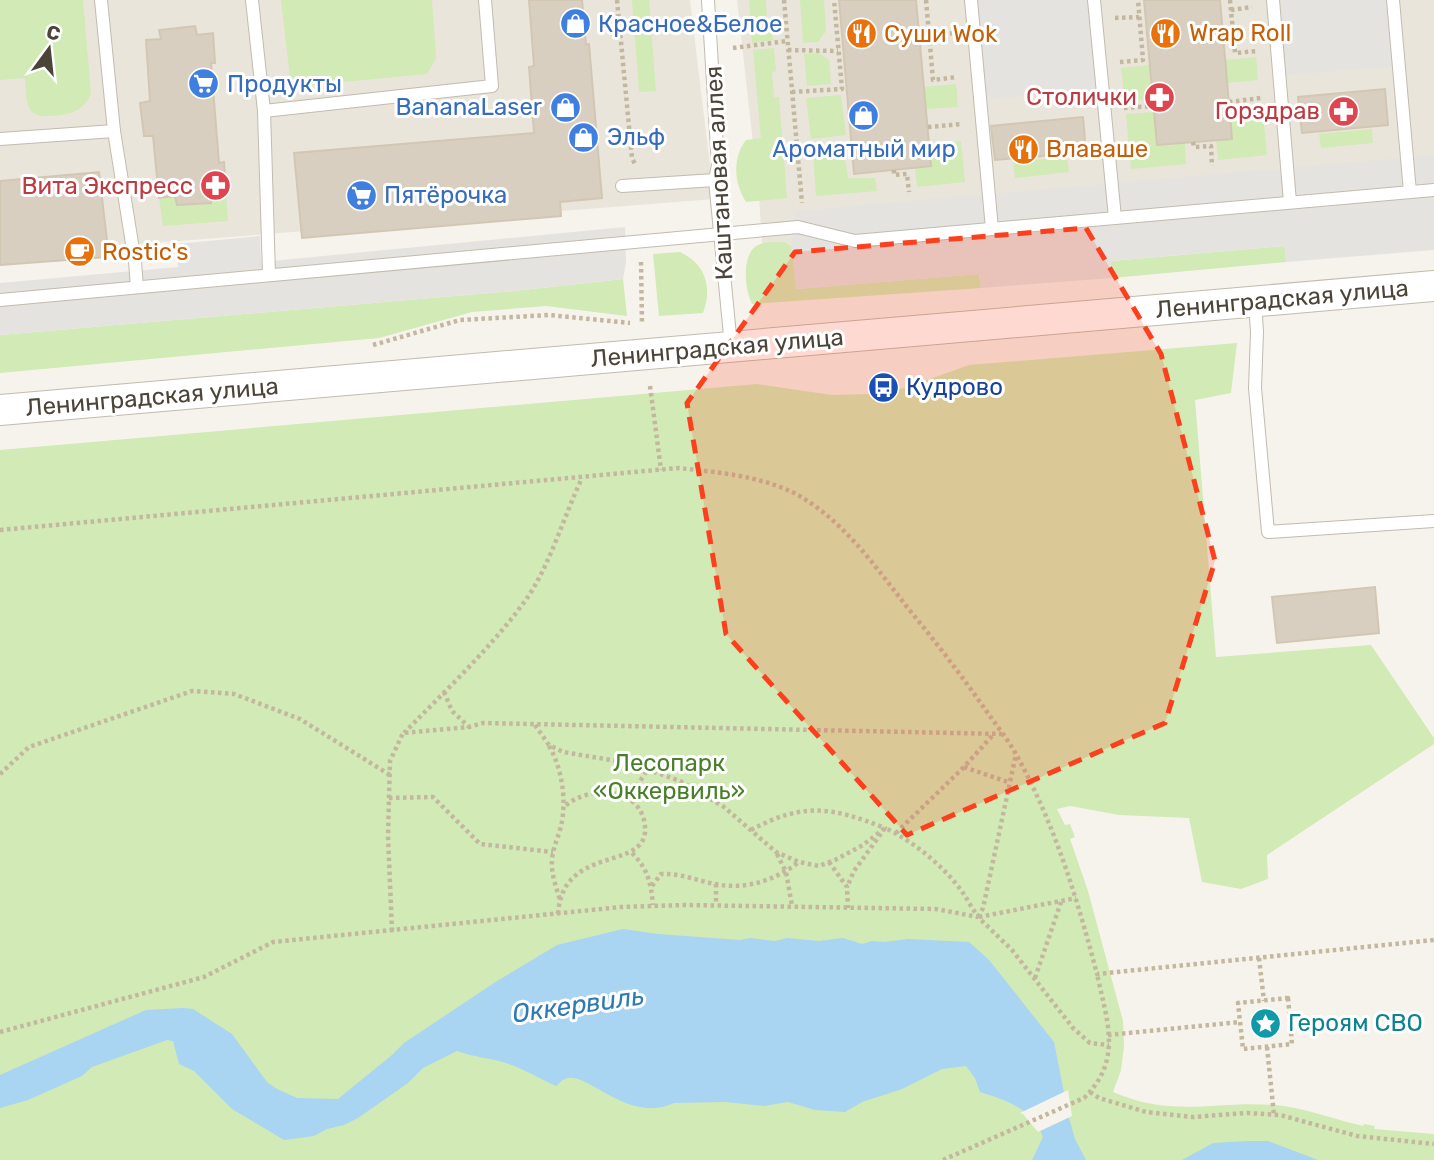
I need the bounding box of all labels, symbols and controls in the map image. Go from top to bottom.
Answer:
shop icon: Красное&Белое [558,7,592,41]
place label: Красное&Белое [598,10,782,38]
north arrow [14,14,84,84]
restaurant icon: Wrap Roll [1149,16,1183,50]
restaurant icon: Суши Wok [844,17,878,51]
place label: Wrap Roll [1189,19,1291,47]
text: С [44,20,63,46]
place label: Суши Wok [884,20,998,48]
street label: Каштановая аллея [699,65,739,281]
supermarket icon: Продукты [187,67,221,101]
place label: Продукты [227,70,342,98]
pharmacy icon: Столички [1143,80,1177,114]
place label: Столички [1026,83,1137,111]
shop icon: BananaLaser [548,90,582,124]
place label: BananaLaser [396,93,542,121]
pharmacy icon: Горздрав [1326,94,1360,128]
place label: Горздрав [1215,97,1320,125]
shop icon: Ароматный мир [847,98,881,132]
shop icon: Эльф [567,120,601,154]
place label: Эльф [607,123,665,151]
restaurant icon: Влаваше [1006,132,1040,166]
place label: Ароматный мир [772,135,956,163]
place label: Влаваше [1046,135,1148,163]
pharmacy icon: Вита Экспресс [199,169,233,203]
place label: Вита Экспресс [22,172,193,200]
supermarket icon: Пятёрочка [344,178,378,212]
place label: Пятёрочка [384,181,507,209]
cafe icon: Rostic's [62,235,96,269]
place label: Rostic's [102,238,188,266]
street label: Ленинградская улица [1154,274,1410,324]
street label: Ленинградская улица [589,323,845,373]
bus stop icon: Кудрово [866,370,900,404]
street label: Ленинградская улица [24,372,280,422]
place label: Кудрово [906,373,1003,401]
park label: Лесопарк «Оккервиль» [593,749,745,805]
water label: Оккервиль [510,980,646,1030]
place icon: Героям СВО [1248,1006,1282,1040]
place label: Героям СВО [1288,1009,1423,1037]

